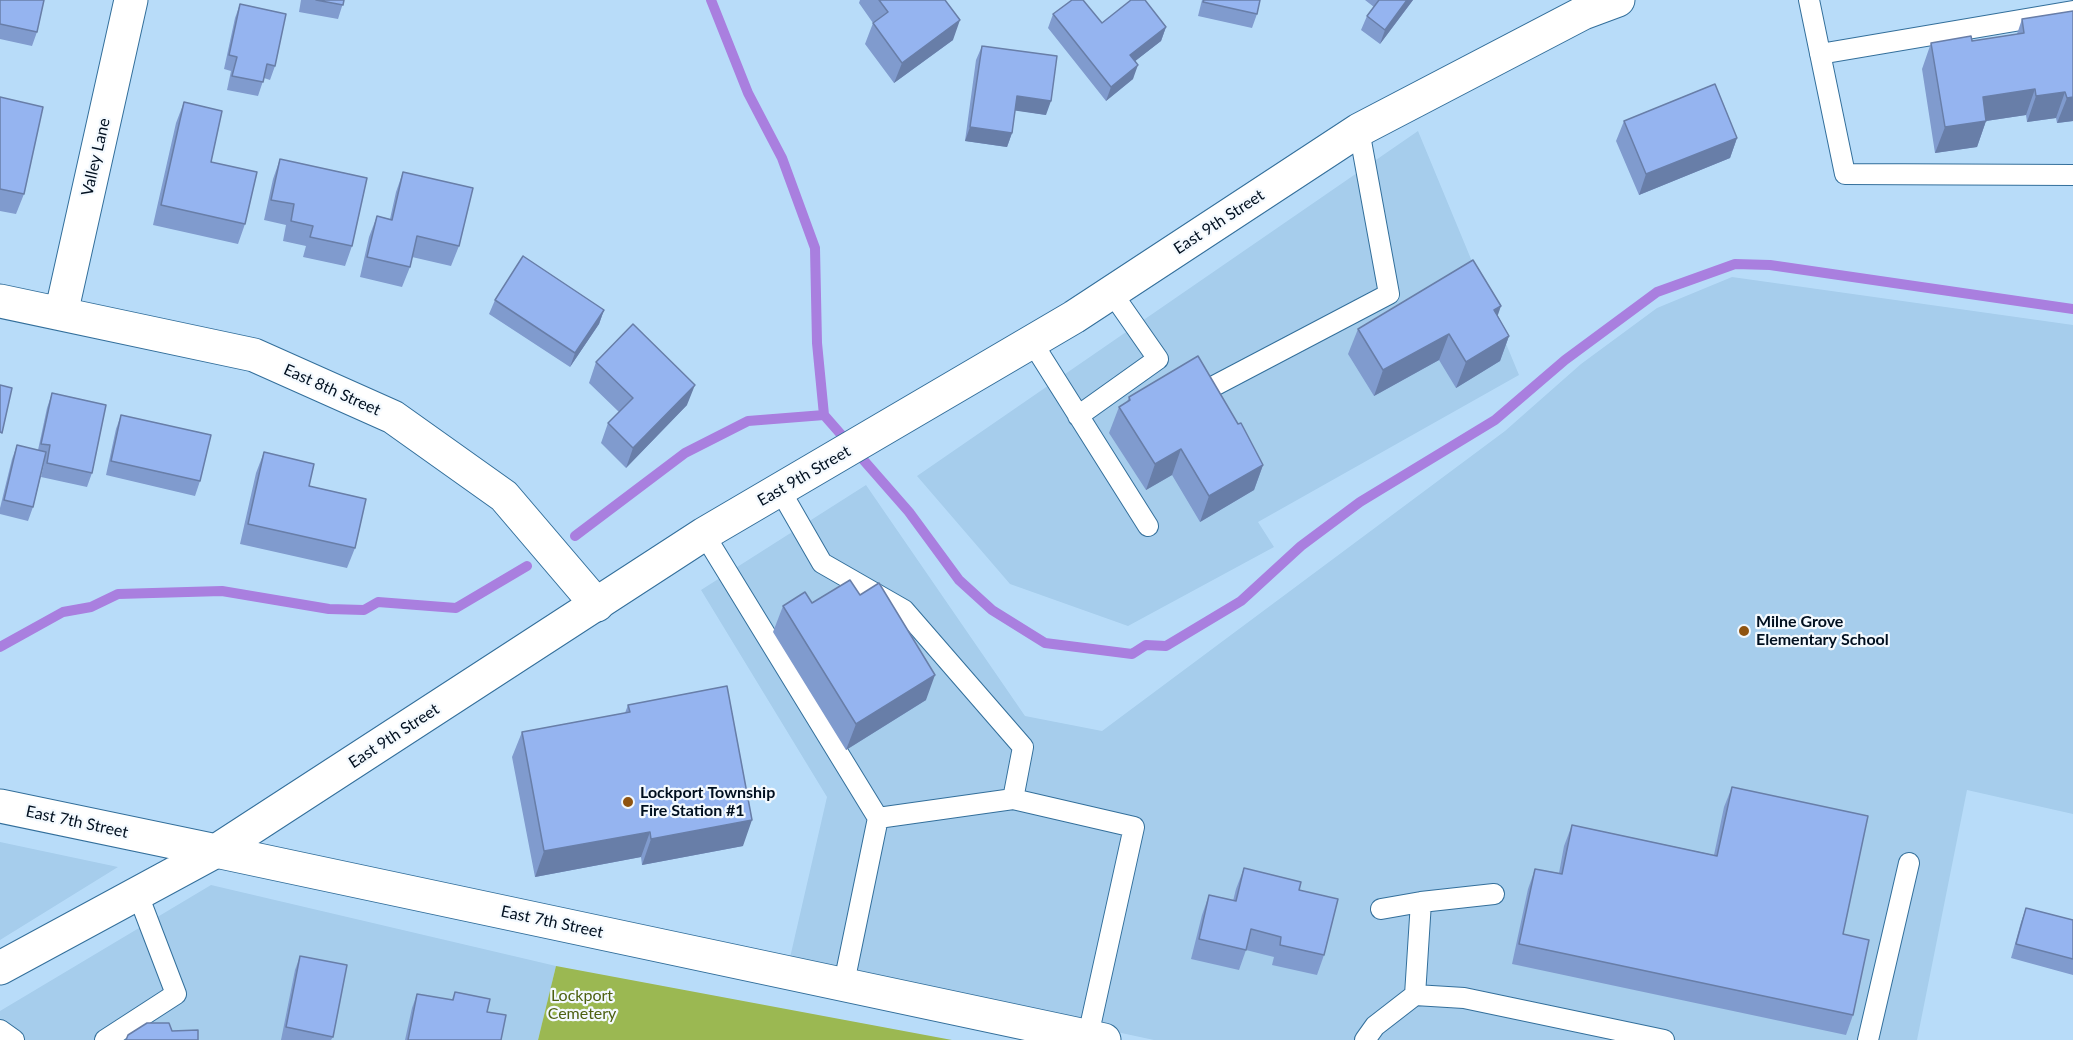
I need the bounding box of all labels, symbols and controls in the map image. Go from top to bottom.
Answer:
street label: Valley Lane [78,116,114,198]
street label: East 9th Street [1170,186,1268,258]
street label: East 8th Street [281,360,383,420]
street label: East 9th Street [754,442,854,510]
place label: Milne Grove Elementary School [1756,612,1889,650]
marker: Milne Grove Elementary School [1737,624,1751,638]
street label: East 9th Street [345,700,443,772]
place label: Lockport Township Fire Station #1 [640,783,775,821]
marker: Lockport Township Fire Station #1 [621,795,635,809]
street label: East 7th Street [24,802,130,842]
street label: East 7th Street [499,902,605,942]
park label: Lockport Cemetery [548,986,616,1024]

